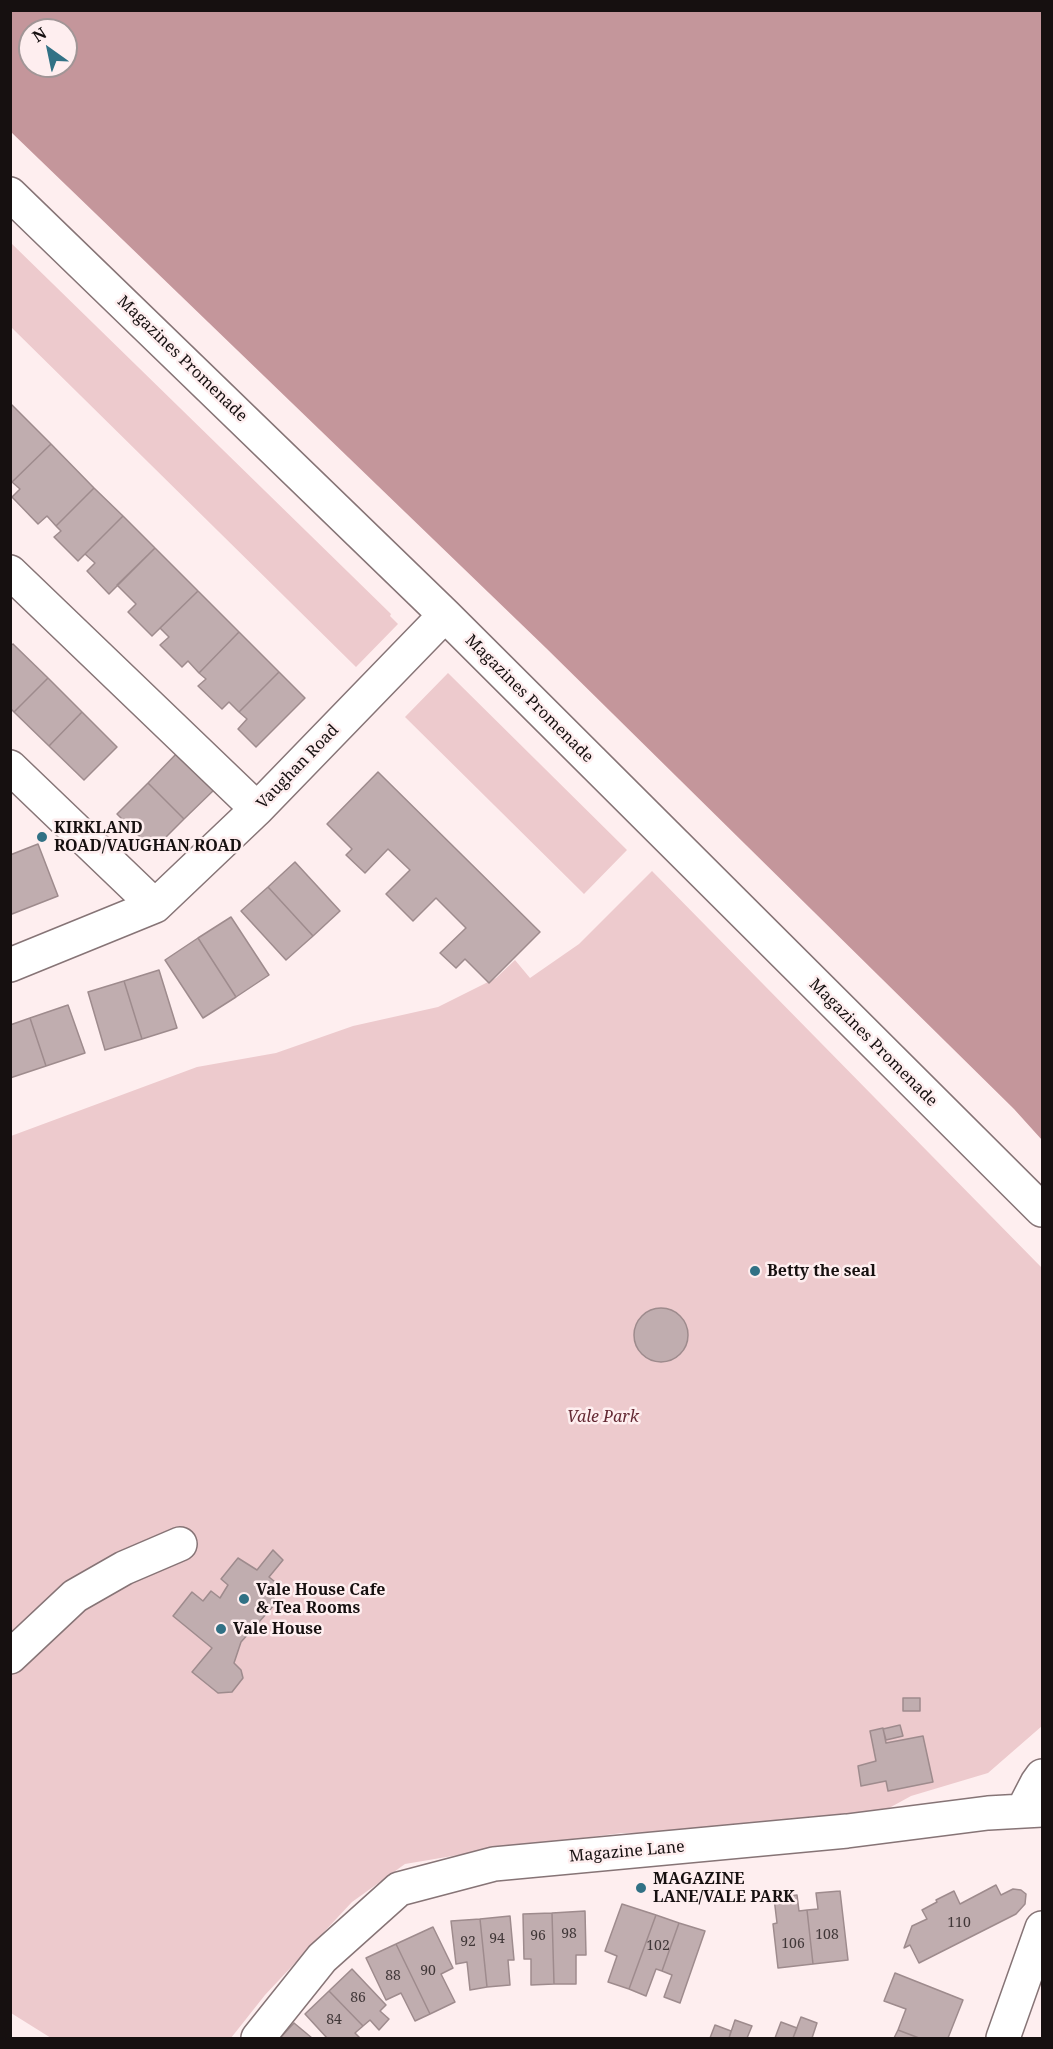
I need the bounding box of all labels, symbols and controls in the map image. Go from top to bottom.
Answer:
north arrow [18,18,78,78]
text: N [28,22,51,47]
street label: Magazines Promenade [113,292,251,426]
street label: Magazines Promenade [461,631,597,767]
street label: Vaughan Road [253,721,343,813]
place label: KIRKLAND ROAD/VAUGHAN ROAD [54,818,242,856]
marker: KIRKLAND ROAD/VAUGHAN ROAD [35,830,49,844]
street label: Magazines Promenade [805,975,941,1111]
place label: Betty the seal [767,1261,876,1281]
marker: Betty the seal [748,1264,762,1278]
park label: Vale Park [567,1407,639,1427]
place label: Vale House Cafe & Tea Rooms [256,1580,385,1618]
marker: Vale House Cafe & Tea Rooms [237,1592,251,1606]
place label: Vale House [233,1619,322,1639]
marker: Vale House [214,1622,228,1636]
street label: Magazine Lane [568,1837,686,1867]
place label: MAGAZINE LANE/VALE PARK [653,1869,795,1907]
marker: MAGAZINE LANE/VALE PARK [634,1881,648,1895]
house number: 110 [947,1915,971,1931]
house number: 98 [561,1926,577,1942]
house number: 108 [815,1927,839,1943]
house number: 96 [530,1928,546,1944]
house number: 94 [489,1931,505,1947]
house number: 92 [460,1934,476,1950]
house number: 106 [781,1936,805,1952]
house number: 102 [646,1938,670,1954]
house number: 90 [420,1963,436,1979]
house number: 88 [385,1968,401,1984]
house number: 86 [350,1990,366,2006]
house number: 84 [326,2012,342,2028]

